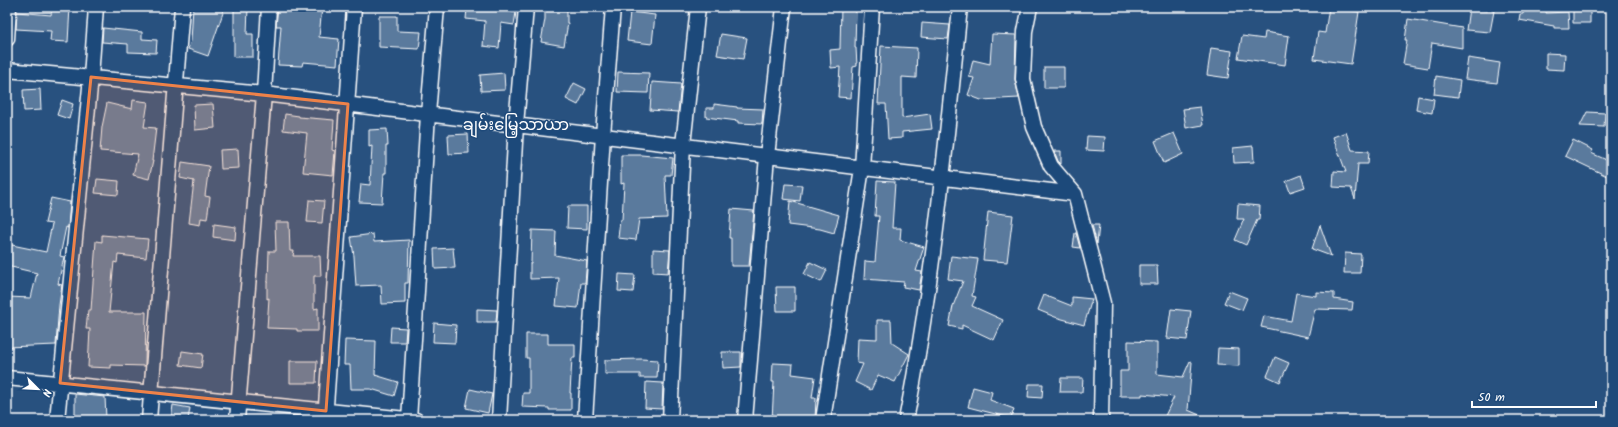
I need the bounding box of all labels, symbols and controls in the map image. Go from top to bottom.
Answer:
district label: ချမ်းမြေ့သာယာ [463,113,569,138]
north arrow [18,369,58,409]
scale bar [1472,383,1596,409]
text: N [37,386,56,400]
text: 50 m [1478,388,1505,407]

